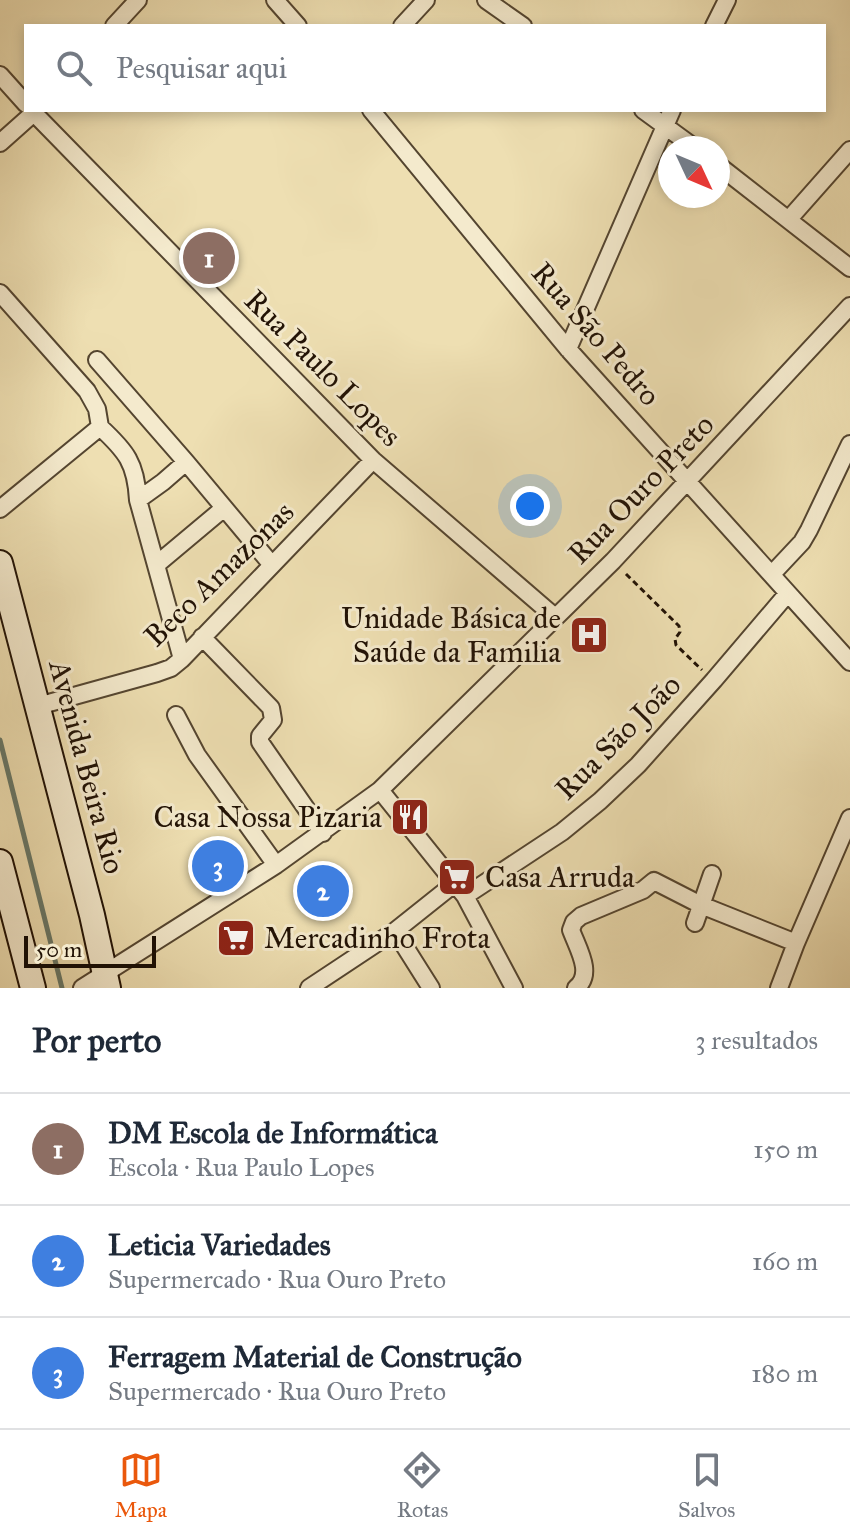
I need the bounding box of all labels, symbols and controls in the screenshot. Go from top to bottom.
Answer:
search box [24,24,826,112]
icon: search [52,46,96,90]
text: Pesquisar aqui [116,50,287,86]
north arrow [658,136,730,208]
pin: 1 [183,228,235,288]
street label: Rua São Pedro [524,255,668,413]
street label: Rua Paulo Lopes [237,282,409,454]
street label: Rua Ouro Preto [561,407,721,571]
your location [510,486,550,526]
street label: Beco Amazonas [137,494,301,654]
place label: Unidade Básica de Saúde da Familia [341,600,561,670]
hospital icon: Unidade Básica de Saúde da Familia [568,614,610,656]
street label: Avenida Beira Rio [41,654,133,878]
street label: Rua São João [548,667,688,807]
restaurant icon: Casa Nossa Pizaria [389,796,431,838]
place label: Casa Nossa Pizaria [153,799,382,835]
pin: 3 [192,836,244,896]
supermarket icon: Casa Arruda [436,856,478,898]
place label: Casa Arruda [485,859,635,895]
pin: 2 [297,861,349,921]
supermarket icon: Mercadinho Frota [215,917,257,959]
place label: Mercadinho Frota [264,920,490,956]
scale bar [24,932,156,968]
text: 50 m [36,936,82,963]
text: Por perto [32,1020,161,1061]
text: 3 resultados [695,1024,818,1056]
text: DM Escola de Informática [108,1115,438,1151]
text: 1 [53,1133,63,1165]
text: 150 m [753,1133,818,1165]
text: Escola · Rua Paulo Lopes [108,1151,375,1183]
text: Leticia Variedades [108,1227,331,1263]
text: 2 [52,1245,64,1277]
text: 160 m [752,1245,818,1277]
text: Supermercado · Rua Ouro Preto [108,1263,446,1295]
text: Ferragem Material de Construção [108,1339,522,1375]
text: 3 [53,1357,63,1389]
text: 180 m [751,1357,818,1389]
text: Supermercado · Rua Ouro Preto [108,1375,446,1407]
tab: Mapa [115,1448,167,1523]
tab: Rotas [397,1448,448,1523]
tab: Salvos [678,1448,735,1523]

